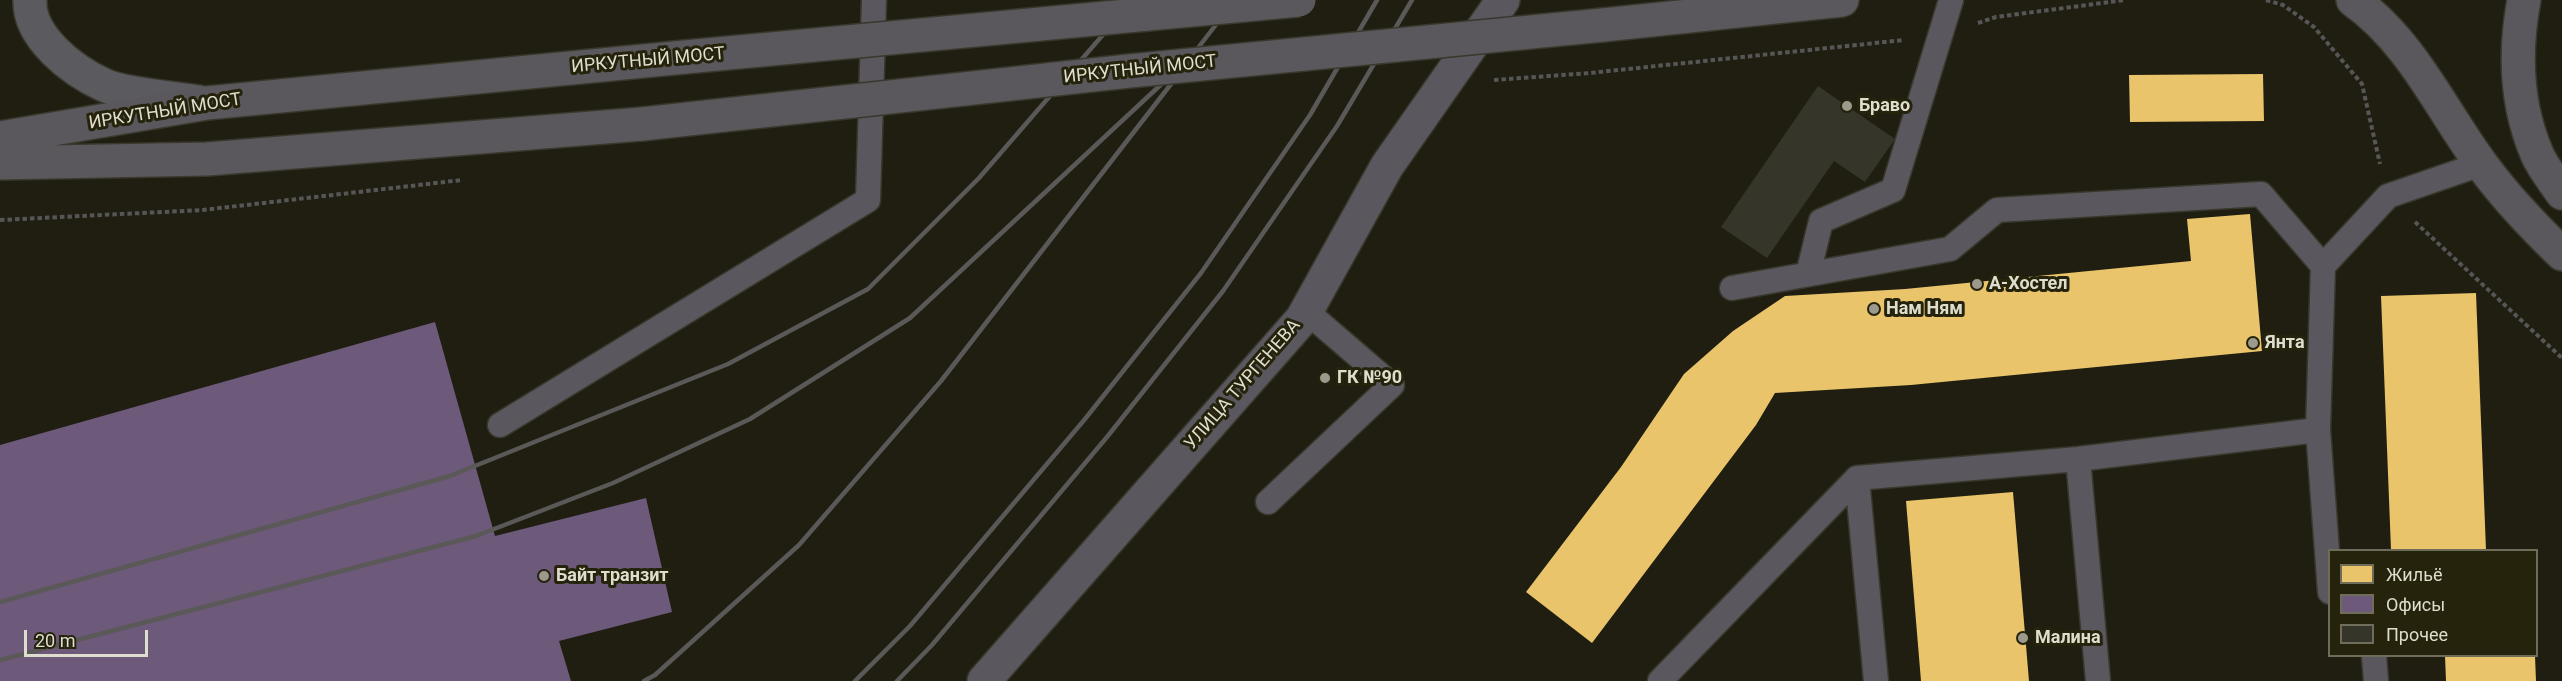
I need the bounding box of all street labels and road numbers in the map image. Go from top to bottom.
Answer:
street label: ИРКУТНЫЙ МОСТ [570,44,726,78]
street label: ИРКУТНЫЙ МОСТ [1062,51,1218,89]
street label: ИРКУТНЫЙ МОСТ [87,89,243,135]
street label: УЛИЦА ТУРГЕНЕВА [1181,315,1305,455]

